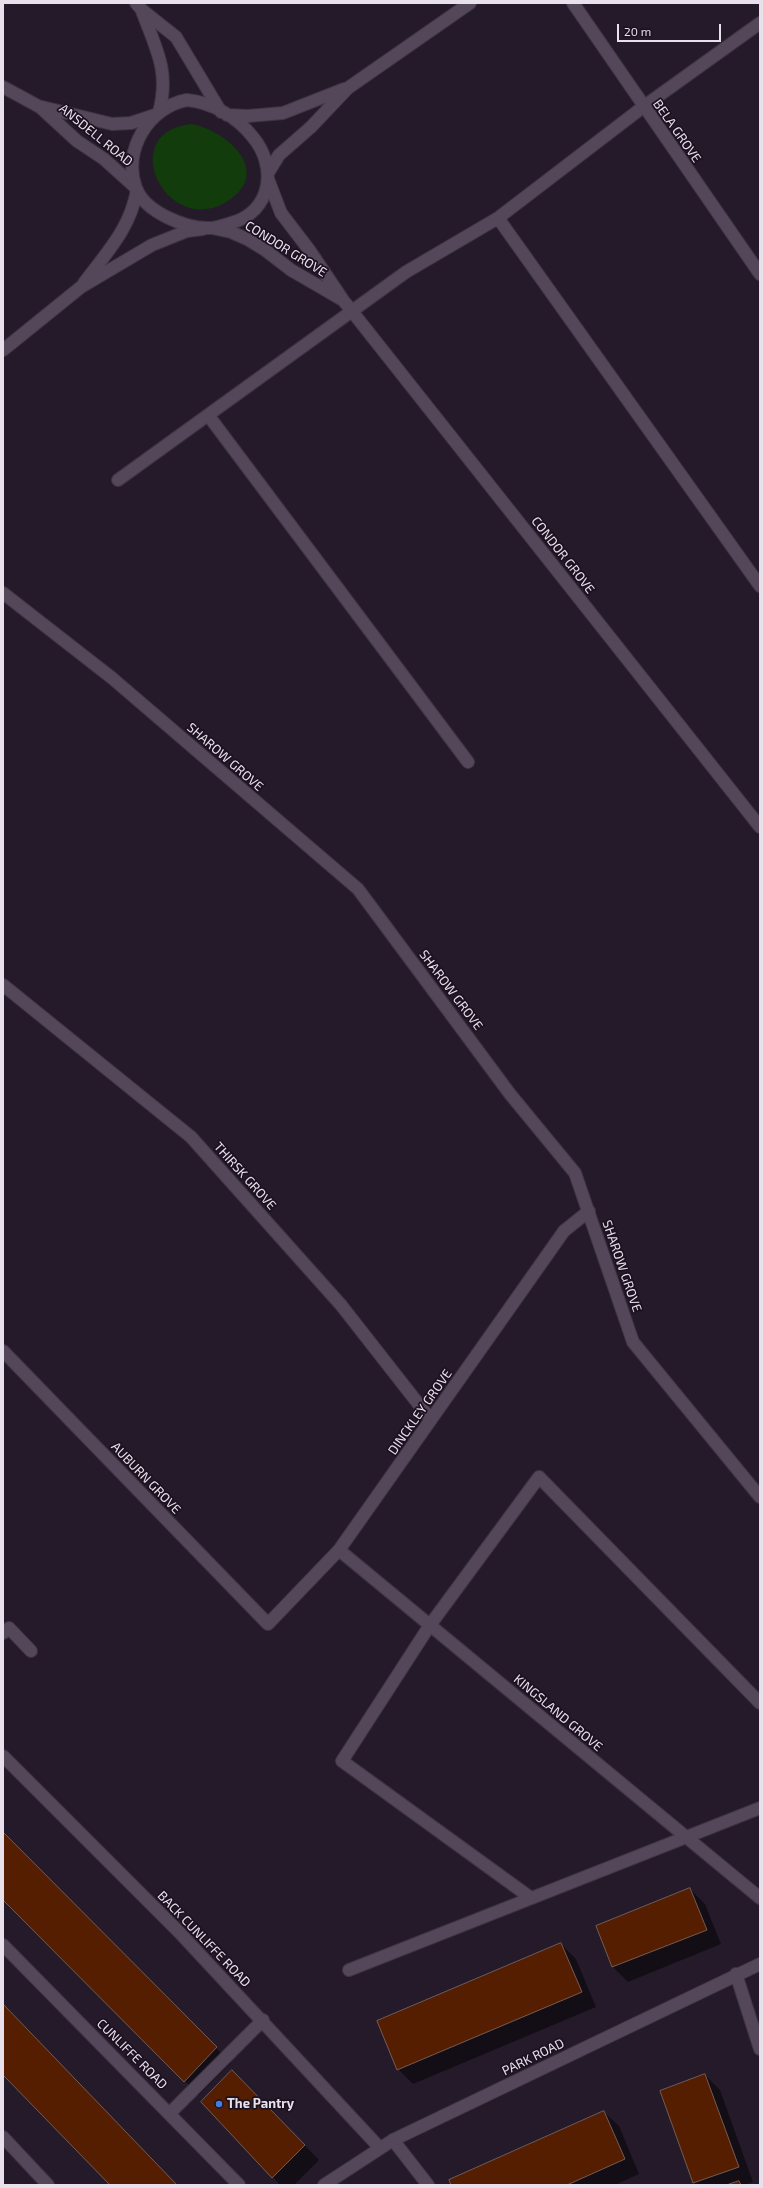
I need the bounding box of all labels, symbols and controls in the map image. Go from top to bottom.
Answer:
scale bar [619,16,723,42]
text: 20 m [624,24,651,38]
street label: BELA GROVE [650,97,704,165]
street label: ANSDELL ROAD [56,101,136,169]
street label: CONDOR GROVE [242,218,330,280]
street label: CONDOR GROVE [528,513,598,597]
street label: SHAROW GROVE [184,720,266,794]
street label: SHAROW GROVE [416,947,486,1033]
street label: THIRSK GROVE [211,1139,279,1213]
street label: SHAROW GROVE [599,1218,645,1314]
street label: DINCKLEY GROVE [385,1366,455,1458]
street label: AUBURN GROVE [108,1439,184,1517]
street label: KINGSLAND GROVE [510,1671,606,1755]
street label: BACK CUNLIFFE ROAD [154,1888,254,1990]
street label: CUNLIFFE ROAD [94,2016,170,2092]
street label: PARK ROAD [499,2035,567,2079]
place label: The Pantry [227,2096,294,2112]
marker: The Pantry [214,2099,224,2109]

